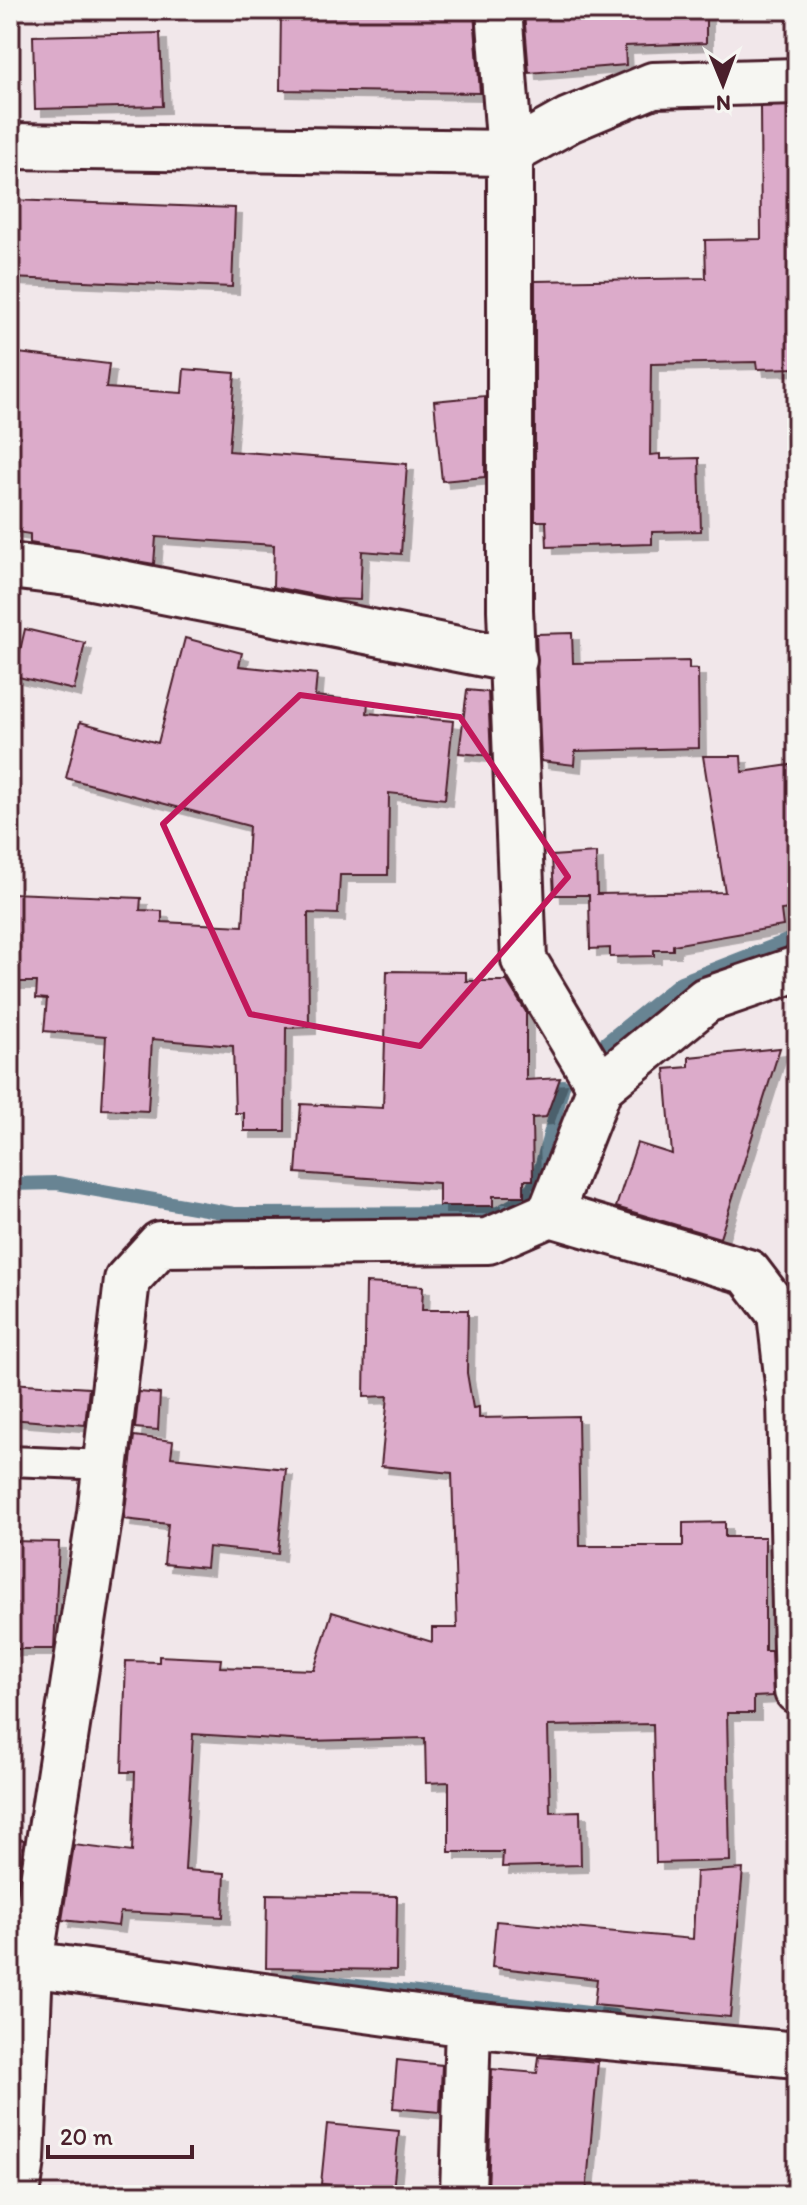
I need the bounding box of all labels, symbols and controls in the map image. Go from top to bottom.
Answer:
north arrow [683,44,763,124]
text: N [716,90,731,117]
scale bar [48,2109,192,2159]
text: 20 m [60,2122,113,2151]

